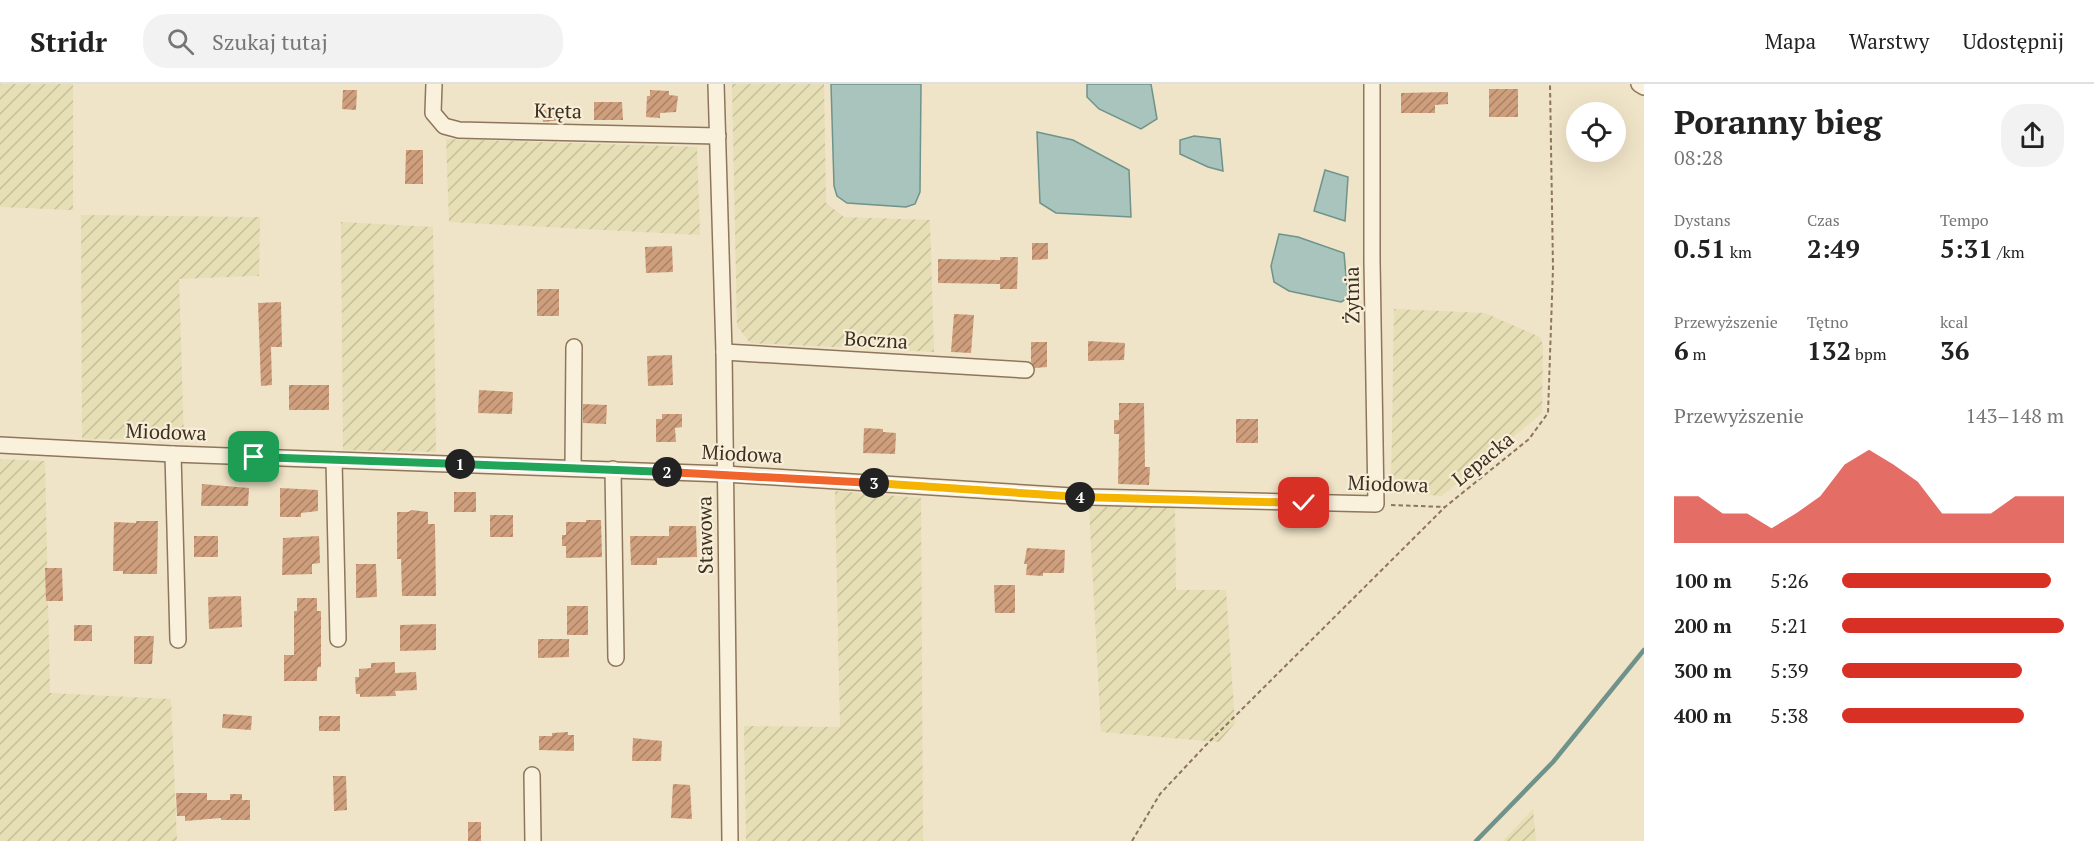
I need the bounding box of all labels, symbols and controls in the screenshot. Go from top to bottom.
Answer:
search box [143,14,563,68]
text: Stridr [30,23,107,60]
icon: search [164,25,197,58]
text: Szukaj tutaj [212,27,328,56]
text: Mapa [1765,27,1816,55]
text: Warstwy [1849,27,1929,55]
text: Udostępnij [1962,27,2064,55]
street label: Kręta [534,97,582,124]
text: Poranny bieg [1674,100,1882,143]
map controls [1566,102,1626,162]
button: locate [1566,102,1626,162]
button: share [2001,104,2064,167]
text: 08:28 [1674,144,1723,171]
text: Dystans [1674,209,1731,231]
text: Czas [1807,209,1840,231]
text: Tempo [1940,209,1989,231]
text: 0.51 [1674,231,1726,265]
text: 2:49 [1807,231,1860,265]
text: 5:31 [1940,231,1993,265]
text: km [1726,241,1752,263]
text: /km [1993,241,2024,263]
street label: Żytnia [1338,266,1365,324]
text: Przewyższenie [1674,311,1778,333]
text: Tętno [1807,311,1848,333]
text: kcal [1940,311,1968,333]
street label: Boczna [843,324,909,355]
text: 6 [1674,333,1689,367]
text: 132 [1807,333,1851,367]
text: 36 [1940,333,1969,367]
text: m [1689,343,1706,365]
text: bpm [1851,343,1887,365]
text: Przewyższenie [1674,402,1804,429]
text: 143–148 m [1965,402,2064,429]
street label: Miodowa [125,417,207,446]
street label: Lepacka [1446,425,1519,492]
pin [228,431,279,482]
street label: Miodowa [701,438,783,469]
icon: arrive [237,440,270,473]
pin: 1 [445,449,475,479]
text: 1 [455,453,465,475]
pin: 2 [652,457,682,487]
text: 2 [662,461,672,483]
pin: 3 [859,468,889,498]
street label: Miodowa [1347,469,1429,498]
text: 3 [869,472,879,494]
pin [1278,477,1329,528]
pin: 4 [1065,482,1095,512]
text: 4 [1075,486,1085,508]
icon: check [1287,486,1320,519]
street label: Stawowa [690,496,719,574]
text: 100 m [1674,567,1732,594]
text: 5:26 [1770,567,1809,594]
text: 200 m [1674,612,1732,639]
text: 5:21 [1770,612,1809,639]
text: 300 m [1674,657,1732,684]
text: 5:39 [1770,657,1809,684]
text: 400 m [1674,702,1732,729]
text: 5:38 [1770,702,1809,729]

